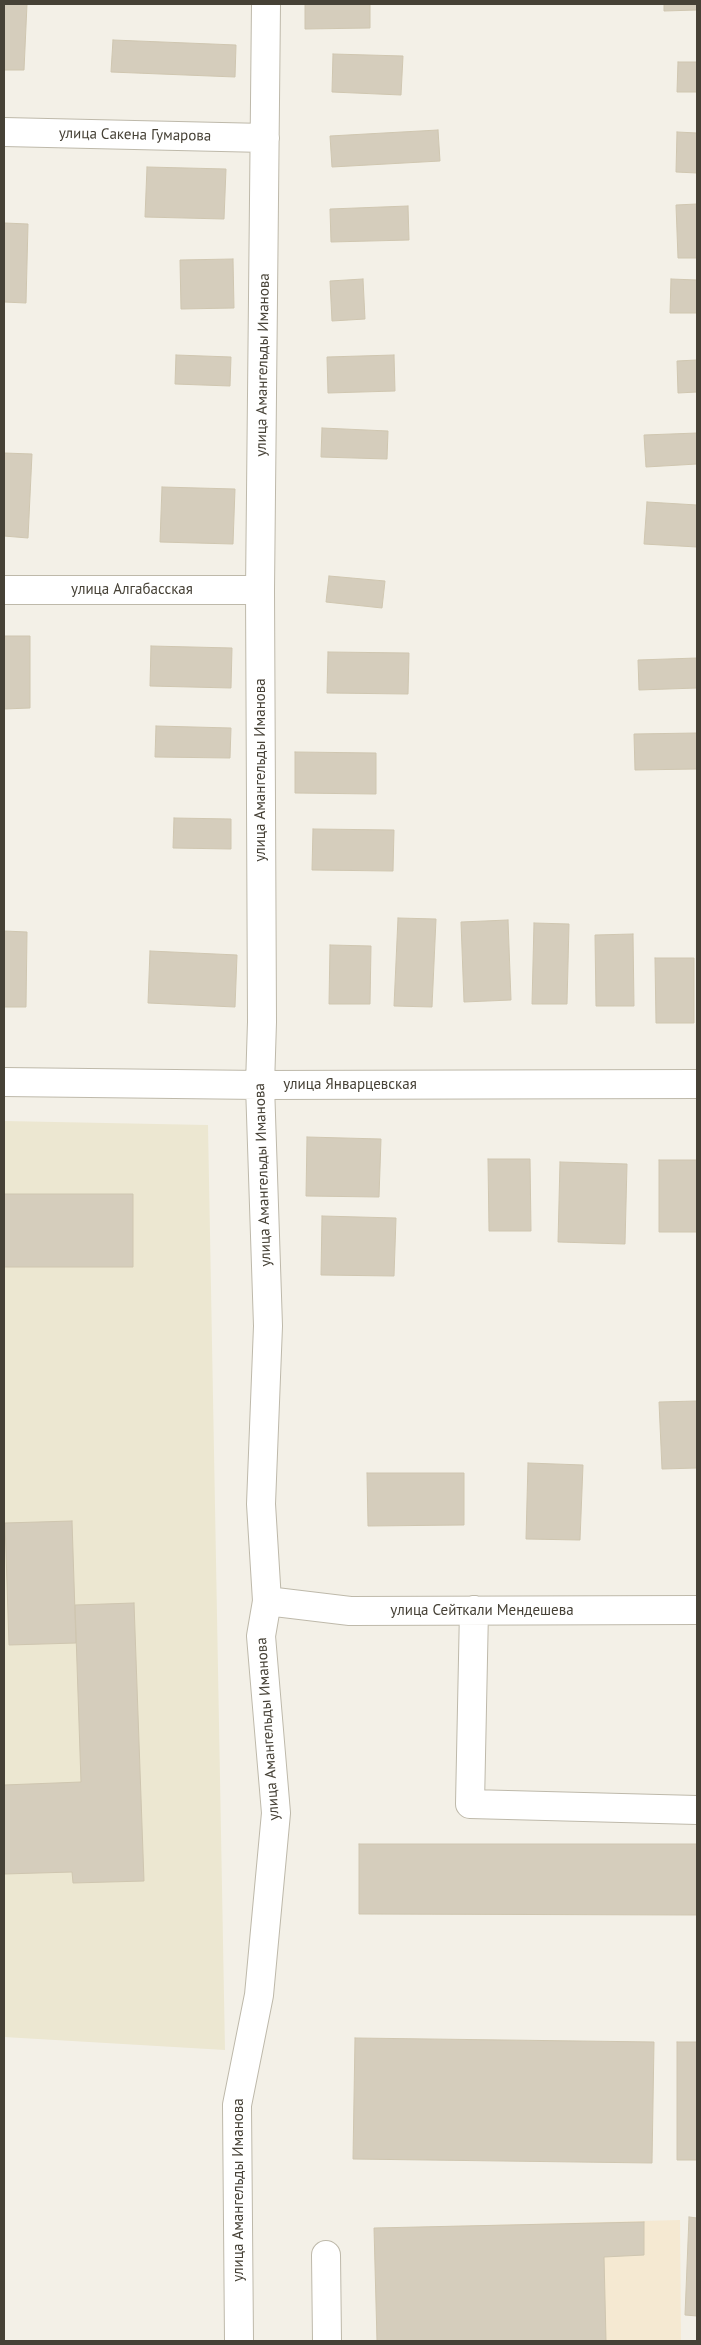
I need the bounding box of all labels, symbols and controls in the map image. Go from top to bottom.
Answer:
street label: улица Сакена Гумарова [59,125,211,145]
street label: улица Амангельды Иманова [252,273,274,457]
street label: улица Алгабасская [71,581,193,599]
street label: улица Амангельды Иманова [252,678,270,862]
street label: улица Январцевская [283,1076,417,1094]
street label: улица Амангельды Иманова [251,1083,275,1267]
street label: улица Сейткали Мендешева [390,1602,574,1620]
street label: улица Амангельды Иманова [253,1637,283,1821]
street label: улица Амангельды Иманова [230,2098,248,2282]

